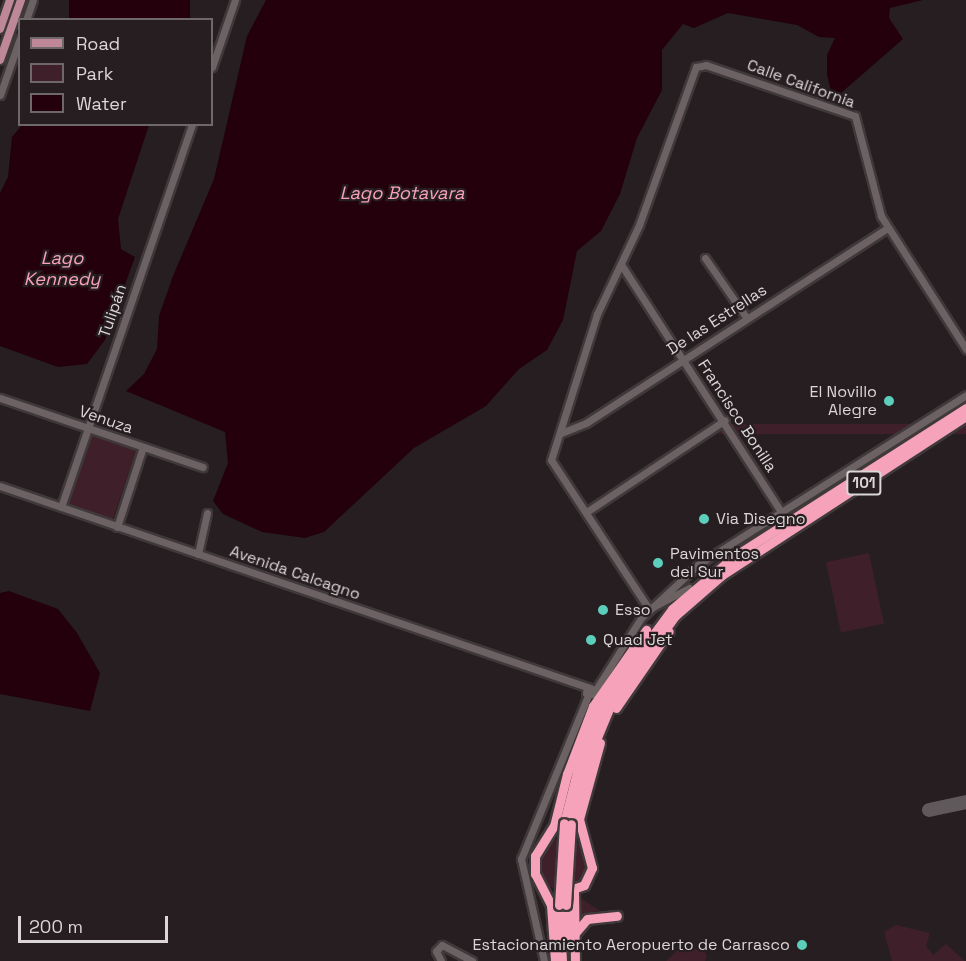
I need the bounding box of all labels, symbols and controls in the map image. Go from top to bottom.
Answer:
legend [18,18,213,126]
text: Road [76,32,120,55]
street label: Calle California [744,56,858,112]
text: Park [76,62,113,85]
text: Water [76,92,127,115]
water label: Lago Botavara [340,182,464,204]
water label: Lago Kennedy [24,248,100,290]
street label: De las Estrellas [664,281,770,359]
street label: Tulipán [95,282,131,340]
street label: Francisco Bonilla [694,356,780,476]
place label: El Novillo Alegre [810,382,877,420]
marker: El Novillo Alegre [882,394,896,408]
street label: Venuza [77,402,135,438]
road number: 101 [846,471,882,495]
place label: Via Disegno [716,509,806,529]
marker: Via Disegno [697,512,711,526]
street label: Avenida Calcagno [227,542,363,604]
place label: Pavimentos del Sur [670,544,759,582]
marker: Pavimentos del Sur [651,556,665,570]
place label: Esso [615,600,651,620]
marker: Esso [596,603,610,617]
place label: Quad Jet [603,630,672,650]
marker: Quad Jet [584,633,598,647]
scale bar [21,904,171,942]
text: 200 m [29,915,83,938]
place label: Estacionamiento Aeropuerto de Carrasco [472,935,790,955]
marker: Estacionamiento Aeropuerto de Carrasco [795,938,809,952]

